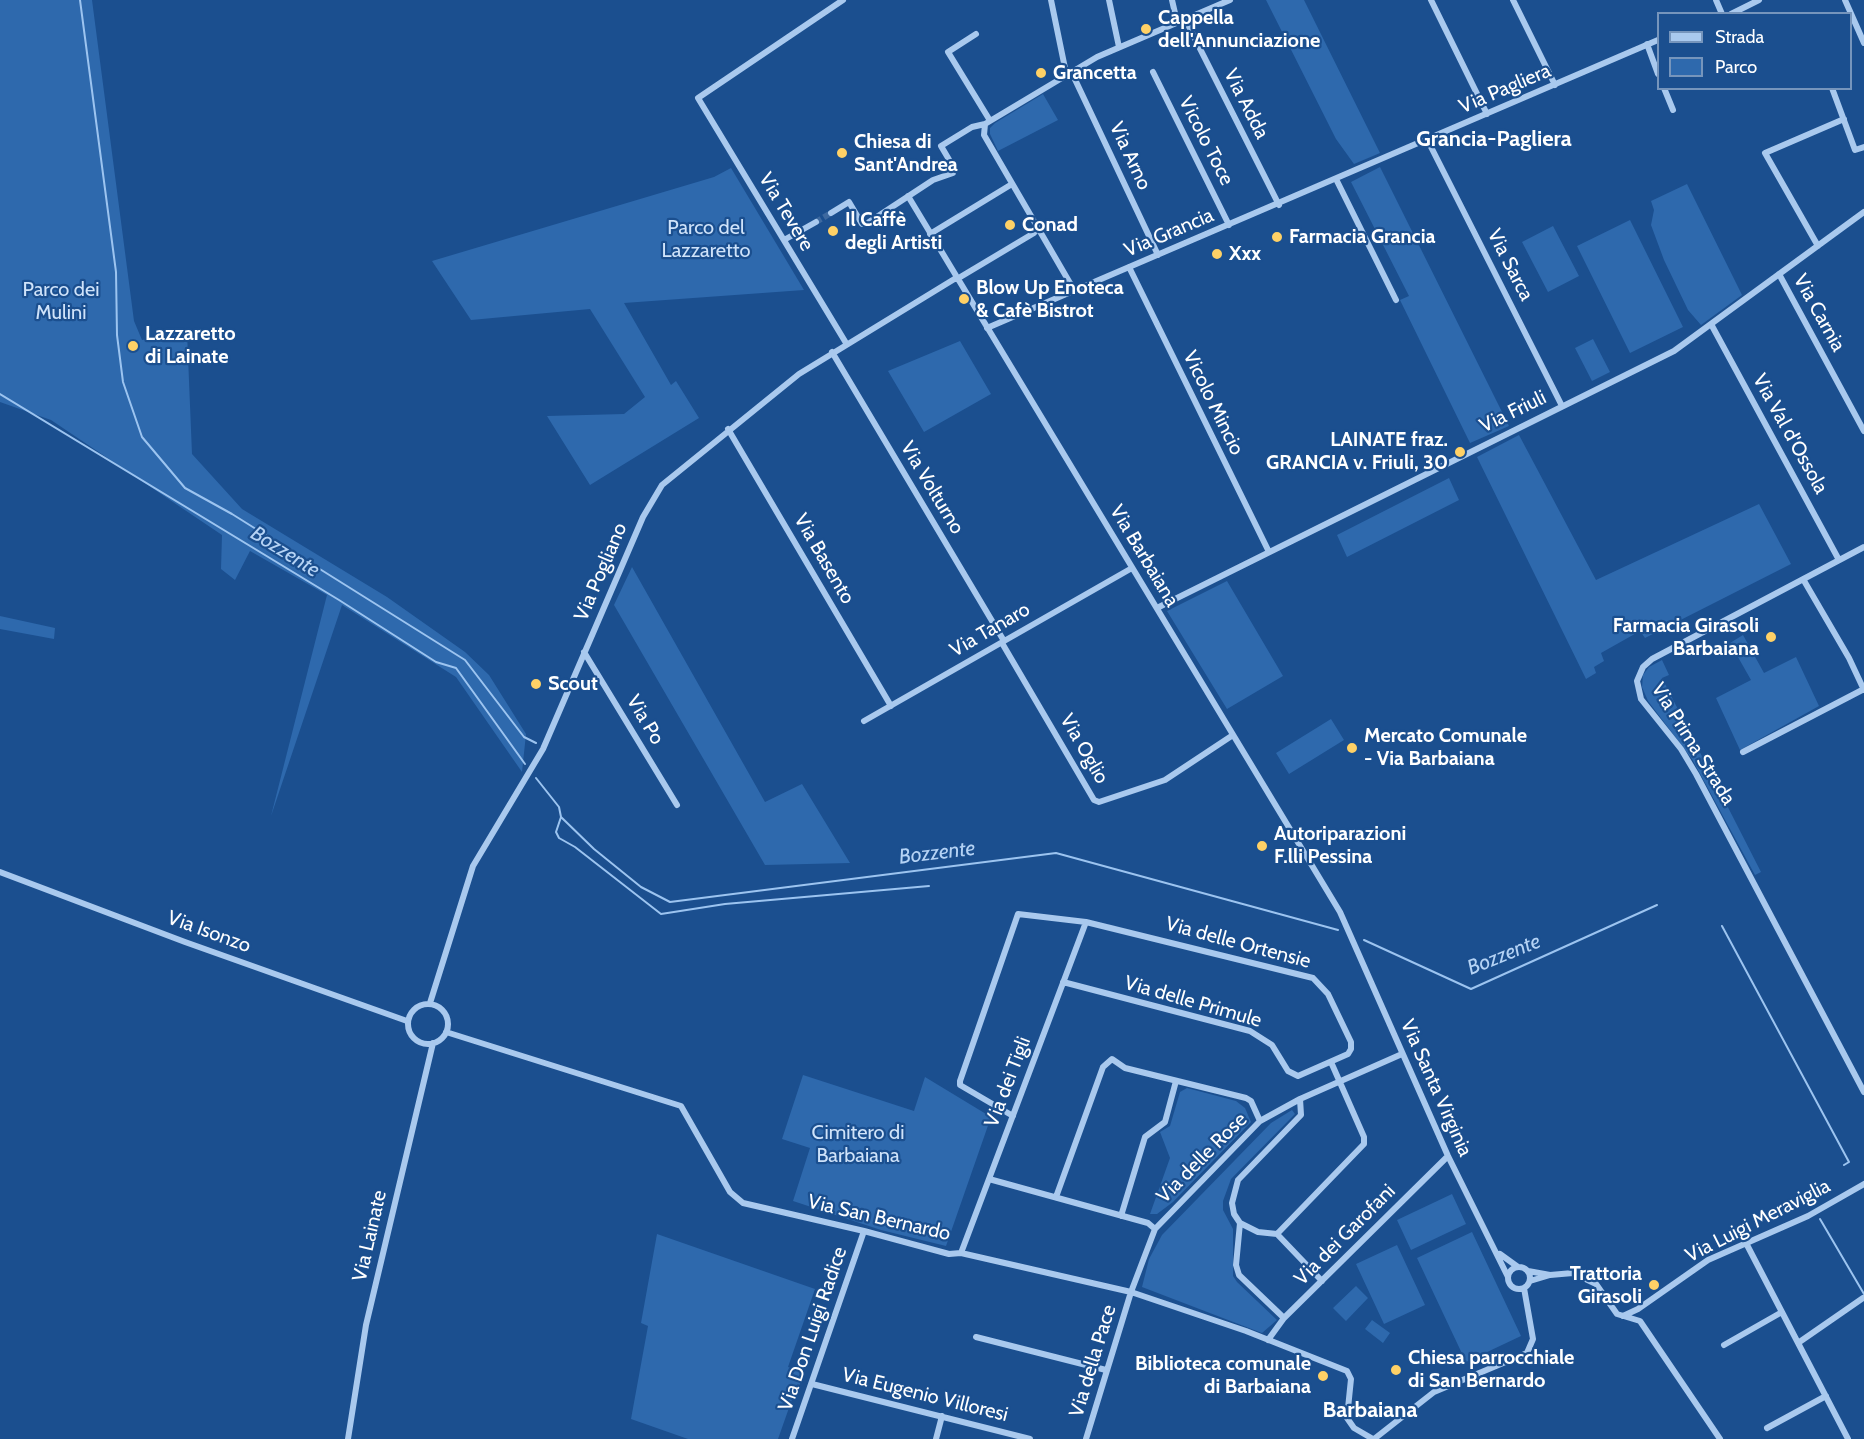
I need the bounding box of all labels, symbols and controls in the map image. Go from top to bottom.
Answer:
place label: Cappella dell'Annunciazione [1158,6,1320,53]
legend [1657,12,1852,90]
marker: Cappella dell'Annunciazione [1139,22,1153,36]
text: Strada [1715,26,1764,48]
text: Parco [1715,56,1757,78]
street label: Via Pagliera [1456,59,1554,119]
place label: Grancetta [1053,61,1137,85]
street label: Via Adda [1218,65,1274,143]
marker: Grancetta [1034,66,1048,80]
street label: Vicolo Toce [1173,92,1239,190]
street label: Via Arno [1104,118,1156,194]
district label: Grancia-Pagliera [1416,127,1572,153]
place label: Chiesa di Sant'Andrea [854,130,958,177]
marker: Chiesa di Sant'Andrea [835,146,849,160]
street label: Via Tevere [753,169,819,255]
street label: Via Grancia [1121,203,1217,263]
place label: Il Caffè degli Artisti [845,208,942,255]
place label: Conad [1022,213,1078,237]
park label: Parco del Lazzaretto [662,216,750,263]
marker: Conad [1003,218,1017,232]
marker: Il Caffè degli Artisti [826,224,840,238]
place label: Farmacia Grancia [1289,225,1435,249]
street label: Via Sarca [1482,225,1538,305]
marker: Farmacia Grancia [1270,230,1284,244]
place label: Xxx [1229,242,1261,266]
marker: Xxx [1210,247,1224,261]
street label: Via Carnia [1788,270,1850,356]
place label: Blow Up Enoteca & Cafè Bistrot [976,276,1124,323]
park label: Parco dei Mulini [23,278,99,325]
marker: Blow Up Enoteca & Cafè Bistrot [957,292,971,306]
place label: Lazzaretto di Lainate [145,322,236,369]
marker: Lazzaretto di Lainate [126,339,140,353]
street label: Vicolo Mincio [1177,347,1249,459]
street label: Via Val d'Ossola [1747,370,1833,498]
street label: Via Friuli [1476,386,1550,438]
place label: LAINATE fraz. GRANCIA v. Friuli, 30 [1266,428,1448,475]
street label: Via Volturno [895,437,969,539]
marker: LAINATE fraz. GRANCIA v. Friuli, 30 [1453,445,1467,459]
street label: Via Barbaiana [1104,501,1184,611]
street label: Via Basento [789,510,859,608]
street label: Via Pogliano [570,519,632,625]
water label: Bozzente [246,521,324,583]
street label: Via Tanaro [946,598,1034,662]
place label: Farmacia Girasoli Barbaiana [1613,614,1759,661]
marker: Farmacia Girasoli Barbaiana [1764,630,1778,644]
place label: Scout [548,672,598,696]
marker: Scout [529,677,543,691]
street label: Via Prima Strada [1646,678,1740,810]
street label: Via Po [621,691,669,749]
street label: Via Oglio [1054,710,1114,788]
place label: Mercato Comunale - Via Barbaiana [1364,724,1527,771]
marker: Mercato Comunale - Via Barbaiana [1345,741,1359,755]
place label: Autoriparazioni F.lli Pessina [1274,822,1406,869]
water label: Bozzente [897,836,977,870]
marker: Autoriparazioni F.lli Pessina [1255,839,1269,853]
street label: Via Isonzo [164,906,254,958]
street label: Via delle Ortensie [1163,912,1313,974]
water label: Bozzente [1464,929,1544,981]
street label: Via delle Primule [1122,971,1264,1033]
street label: Via Santa Virginia [1395,1016,1477,1160]
street label: Via dei Tigli [980,1033,1036,1131]
street label: Via delle Rose [1152,1108,1252,1208]
park label: Cimitero di Barbaiana [812,1121,904,1168]
street label: Via Luigi Meraviglia [1682,1174,1834,1268]
street label: Via dei Garofani [1289,1179,1401,1291]
street label: Via Lainate [348,1188,392,1284]
street label: Via San Bernardo [805,1190,953,1246]
street label: Via Don Luigi Radice [774,1244,852,1414]
place label: Trattoria Girasoli [1570,1262,1642,1309]
marker: Trattoria Girasoli [1647,1278,1661,1292]
street label: Via della Pace [1065,1302,1121,1420]
place label: Chiesa parrocchiale di San Bernardo [1408,1346,1574,1393]
place label: Biblioteca comunale di Barbaiana [1135,1352,1311,1399]
street label: Via Eugenio Villoresi [840,1363,1010,1427]
marker: Chiesa parrocchiale di San Bernardo [1389,1363,1403,1377]
marker: Biblioteca comunale di Barbaiana [1316,1369,1330,1383]
district label: Barbaiana [1323,1398,1417,1424]

